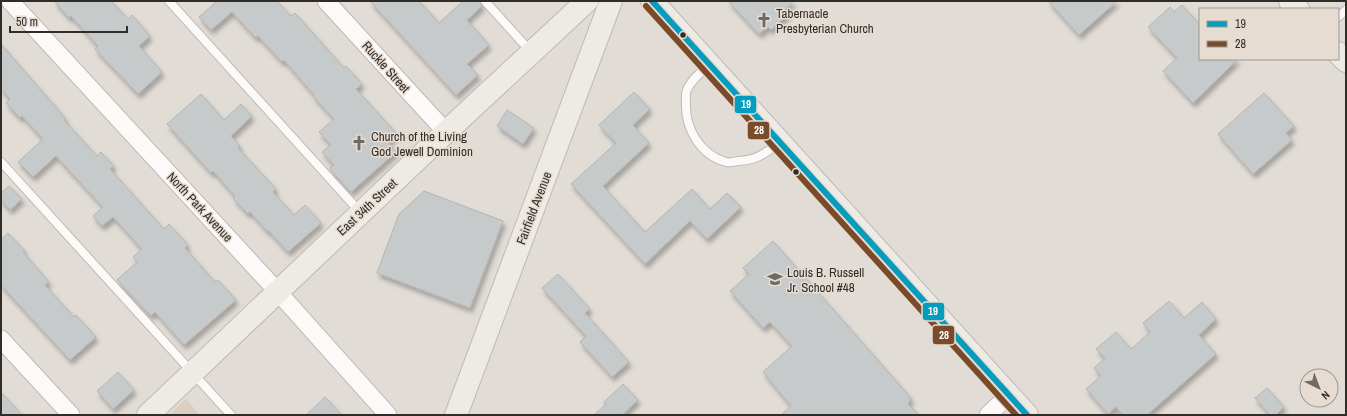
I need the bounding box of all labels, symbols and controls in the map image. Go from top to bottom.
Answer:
place label: Tabernacle Presbyterian Church [776,5,874,37]
scale bar [10,8,127,34]
legend [1199,8,1339,60]
church icon: Tabernacle Presbyterian Church [755,11,773,29]
text: 50 m [16,14,38,30]
text: 19 [1235,16,1246,32]
unlabelled marker [678,30,688,40]
text: 28 [1235,36,1246,52]
street label: Ruckle Street [358,38,414,96]
line badge: 19 [734,95,757,114]
text: 19 [741,97,751,111]
line badge: 28 [747,121,770,140]
text: 28 [754,123,764,137]
place label: Church of the Living God Jewell Dominion [371,128,473,160]
church icon: Church of the Living God Jewell Dominion [350,134,368,152]
unlabelled marker [791,167,801,177]
street label: North Park Avenue [163,169,237,245]
street label: Fairfield Avenue [512,169,556,247]
street label: East 34th Street [333,175,401,239]
place label: Louis B. Russell Jr. School #48 [787,264,864,296]
school or university icon: Louis B. Russell Jr. School #48 [766,270,784,288]
line badge: 19 [922,302,945,321]
text: 19 [928,304,938,318]
line badge: 28 [932,325,955,345]
text: 28 [939,328,949,342]
north arrow [1299,368,1339,408]
text: N [1319,388,1333,403]

